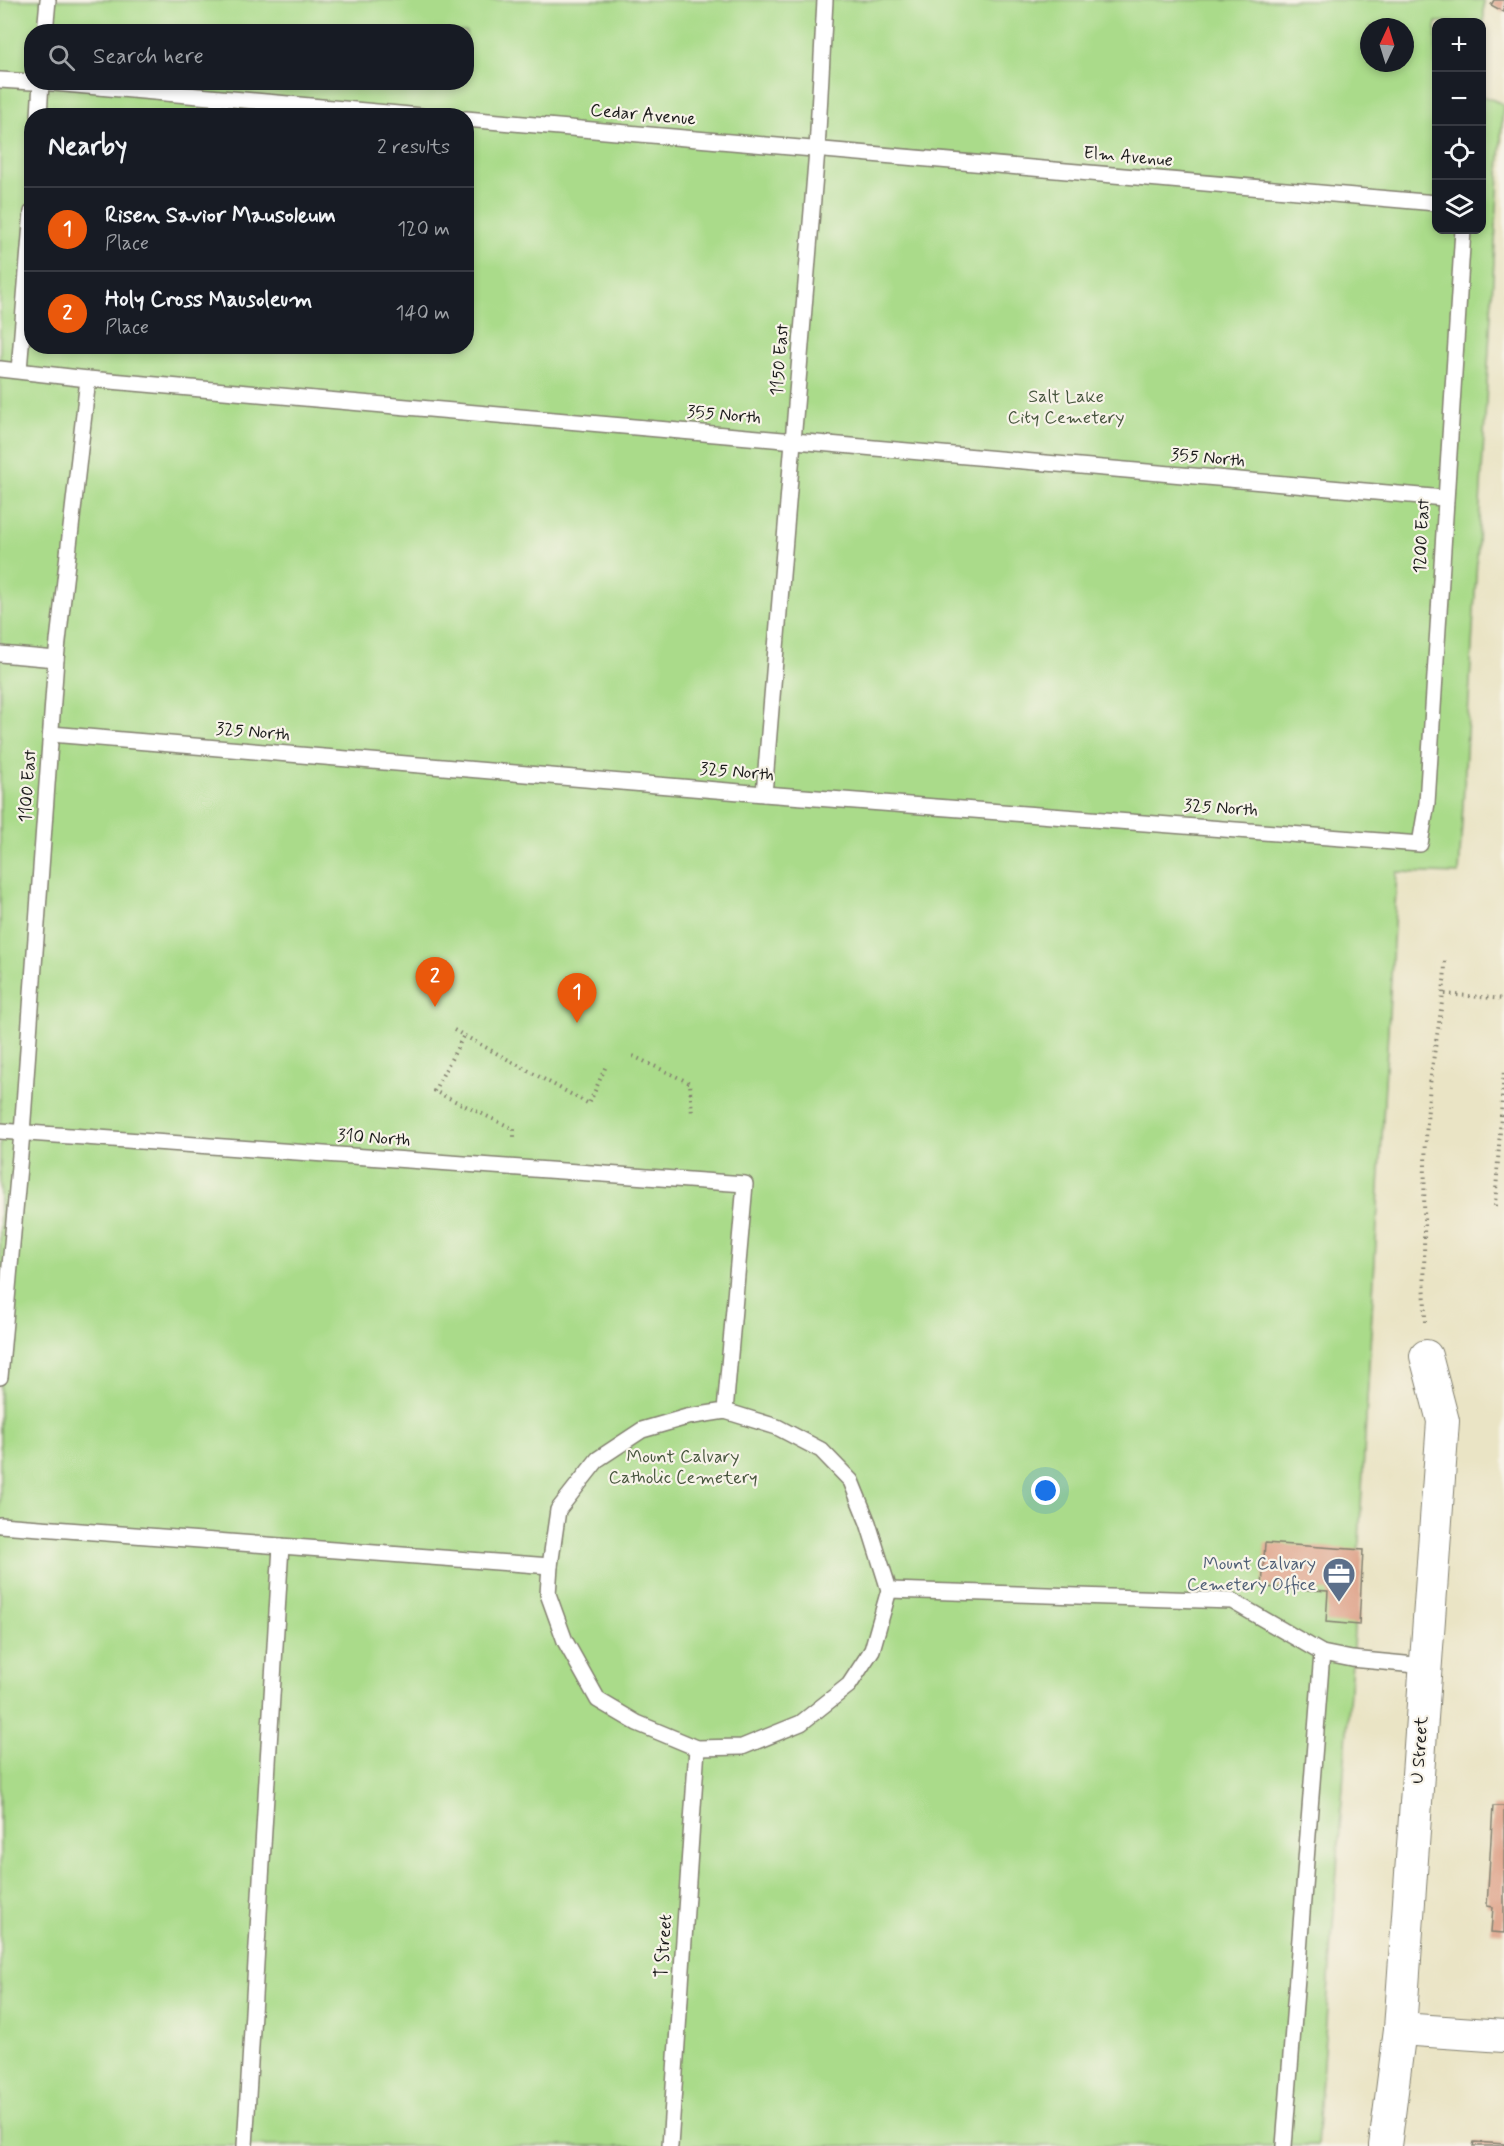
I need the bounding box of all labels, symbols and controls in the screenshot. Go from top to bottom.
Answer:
north arrow [1360,18,1414,72]
map controls [1432,18,1486,234]
button: + [1432,18,1486,72]
search box [24,24,474,90]
icon: search [45,41,78,74]
text: Search here [93,43,204,71]
button: − [1432,72,1486,126]
street label: Cedar Avenue [589,98,697,132]
button: locate [1432,126,1486,180]
text: Nearby [48,130,127,164]
text: 2 results [377,134,450,161]
street label: Elm Avenue [1082,141,1174,173]
button: layers [1432,180,1486,234]
text: Risen Savior Mausoleum [105,202,336,230]
text: 1 [63,216,72,243]
text: 120 m [397,216,450,243]
text: Place [105,230,149,257]
text: Holy Cross Mausoleum [105,286,312,314]
text: 2 [63,300,72,327]
text: 140 m [396,300,450,327]
text: Place [105,314,149,341]
street label: 1150 East [765,322,795,397]
park label: Salt Lake City Cemetery [1007,385,1125,430]
street label: 355 North [686,400,762,430]
street label: 355 North [1170,443,1246,473]
street label: 1200 East [1408,497,1436,574]
street label: 325 North [215,717,291,747]
street label: 1100 East [13,748,43,823]
street label: 325 North [699,757,775,787]
street label: 325 North [1183,793,1259,823]
pin: 2 [416,958,454,1007]
pin: 1 [558,974,596,1023]
street label: 310 North [337,1123,411,1153]
park label: Mount Calvary Catholic Cemetery [608,1445,758,1490]
your location [1031,1476,1060,1505]
place label: Mount Calvary Cemetery Office [1187,1552,1316,1597]
office icon: Mount Calvary Cemetery Office [1321,1556,1357,1603]
street label: U Street [1406,1715,1434,1785]
street label: T Street [650,1913,678,1979]

